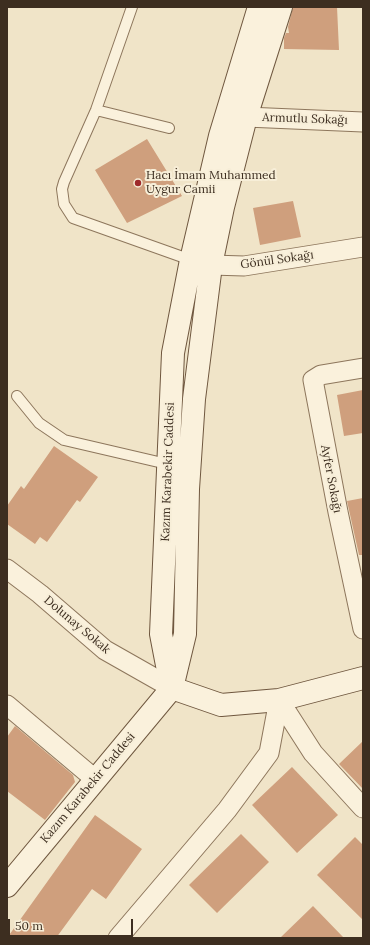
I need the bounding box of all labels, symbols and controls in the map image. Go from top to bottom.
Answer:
street label: Armutlu Sokağı [262,110,348,128]
place label: Hacı İmam Muhammed Uygur Camii [146,169,276,197]
marker: Hacı İmam Muhammed Uygur Camii [133,178,143,188]
street label: Gönül Sokağı [239,248,315,272]
street label: Kazım Karabekir Caddesi [158,402,178,542]
street label: Ayfer Sokağı [317,444,345,514]
street label: Dolunay Sokak [41,593,113,657]
street label: Kazım Karabekir Caddesi [38,730,138,846]
scale bar [10,911,135,937]
text: 50 m [15,918,43,933]

